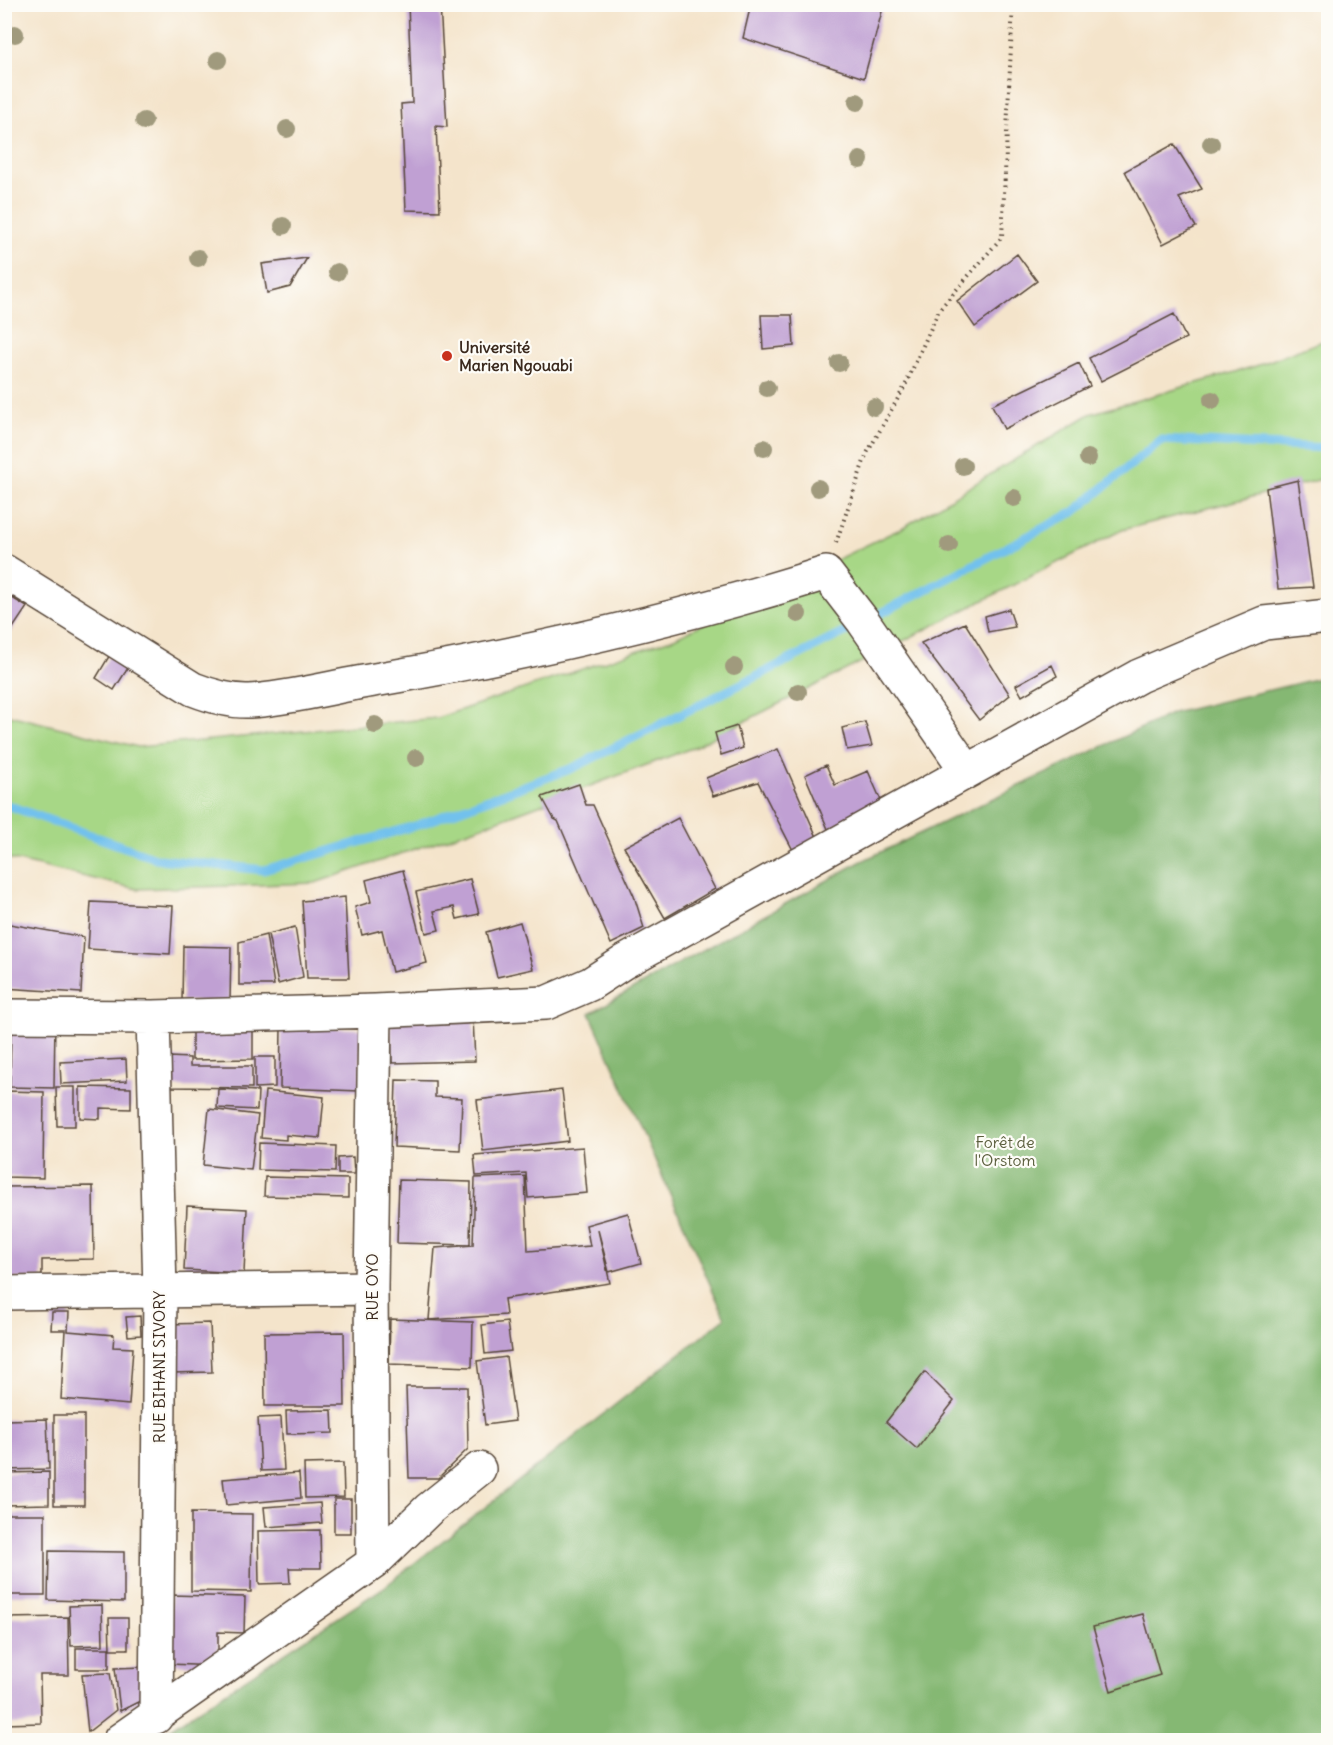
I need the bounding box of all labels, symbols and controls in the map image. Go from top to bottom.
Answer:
place label: Université Marien Ngouabi [459,337,573,376]
marker: Université Marien Ngouabi [440,349,454,363]
park label: Forêt de l'Orstom [974,1132,1036,1170]
street label: RUE OYO [362,1253,382,1321]
street label: RUE BIHANI SIVORY [149,1291,169,1443]

